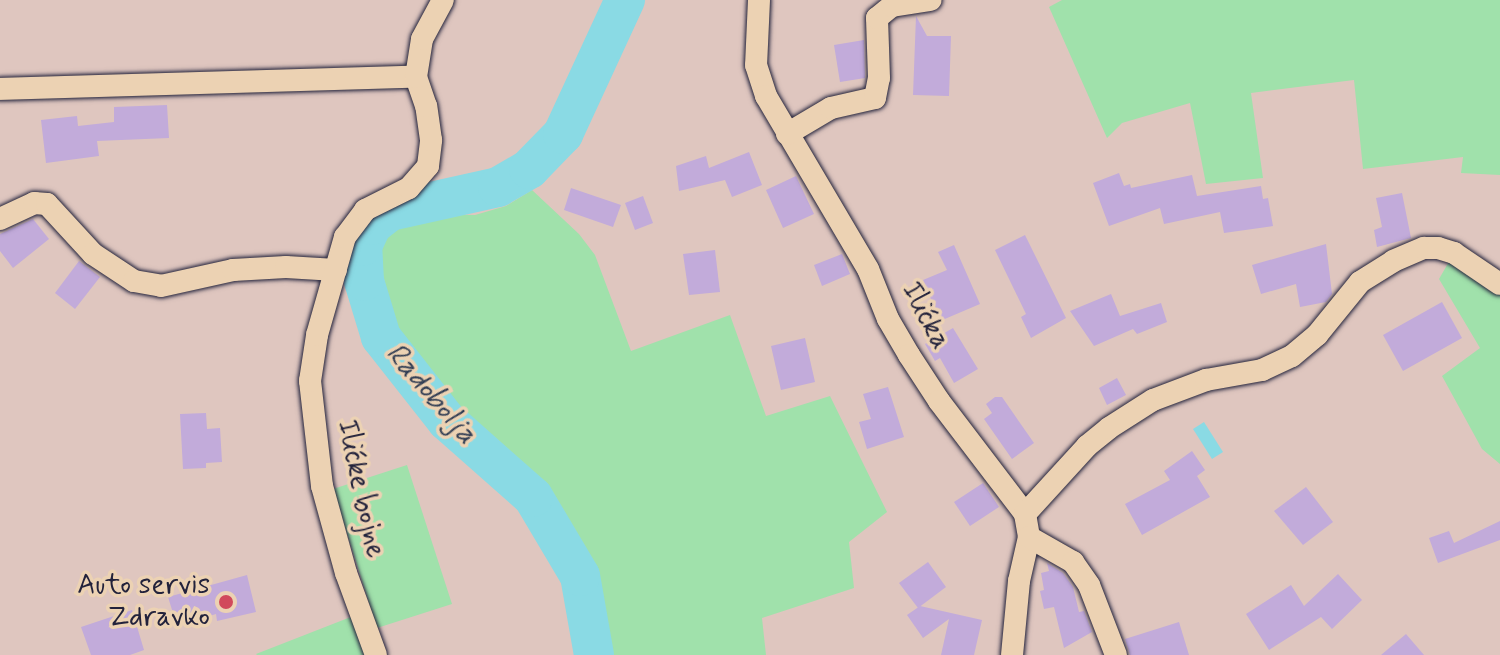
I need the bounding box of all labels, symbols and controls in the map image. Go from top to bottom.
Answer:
street label: Ilićka [893,277,957,355]
water label: Radobolja [377,336,485,452]
street label: Ilićke bojne [328,413,392,565]
place label: Auto servis Zdravko [80,569,210,635]
marker: Auto servis Zdravko [217,593,235,611]

